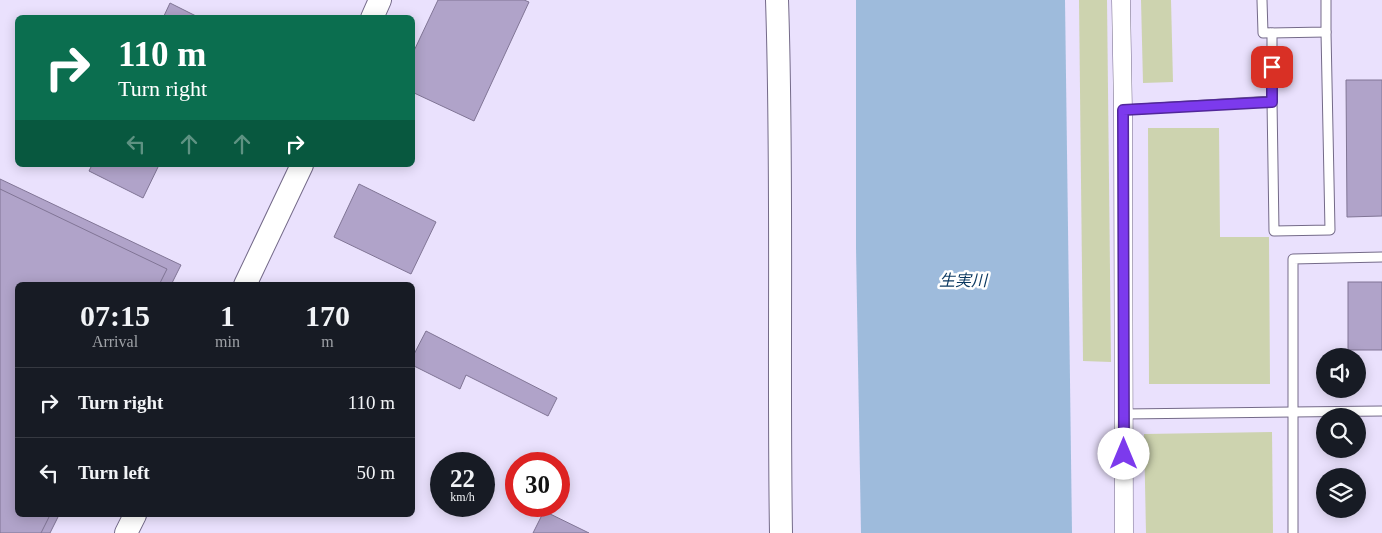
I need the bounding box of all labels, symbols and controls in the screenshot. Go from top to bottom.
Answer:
icon: right [35,35,100,100]
text: 110 m [118,35,206,74]
pin [1251,46,1293,88]
icon: arrive [1258,53,1286,81]
text: Turn right [118,76,207,101]
icon: left [122,130,150,158]
icon: ahead [175,130,203,158]
icon: ahead [228,130,256,158]
icon: right [281,130,309,158]
water label: 生実川 [939,272,989,289]
text: 07:15 [80,299,150,332]
text: 1 [220,299,235,332]
text: 170 [305,299,350,332]
text: Arrival [92,333,138,350]
text: min [215,333,240,350]
text: m [321,333,334,350]
map controls [1316,348,1366,518]
button: sound [1316,348,1366,398]
icon: right [35,389,63,417]
text: Turn right [78,392,163,413]
text: 110 m [348,392,395,413]
button: search [1316,408,1366,458]
position arrow [1097,427,1149,479]
speed limit sign: 30 [505,452,570,517]
icon: left [35,459,63,487]
text: Turn left [78,462,150,483]
text: 50 m [356,462,395,483]
text: 22 [450,465,475,492]
button: layers [1316,468,1366,518]
text: km/h [450,490,475,504]

